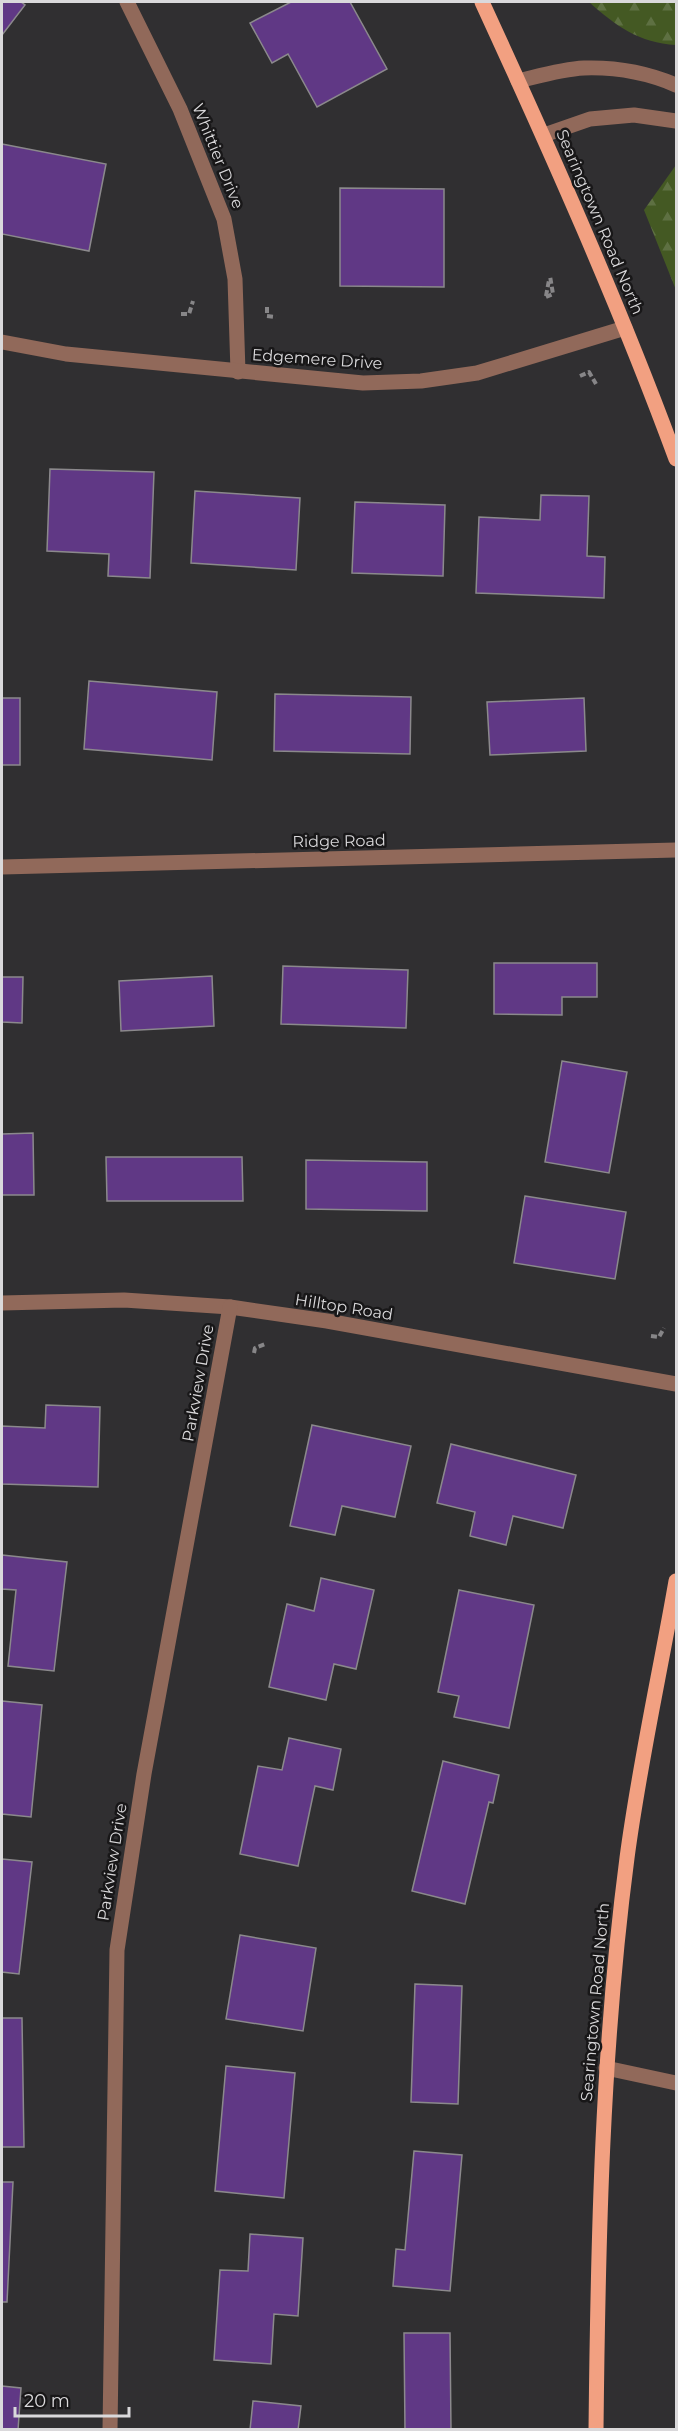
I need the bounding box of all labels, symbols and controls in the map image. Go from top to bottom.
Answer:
street label: Whittier Drive [188,101,248,211]
street label: Searingtown Road North [552,127,648,317]
street label: Edgemere Drive [251,345,383,373]
street label: Ridge Road [292,831,386,851]
street label: Hilltop Road [294,1290,394,1324]
street label: Parkview Drive [178,1323,218,1443]
street label: Parkview Drive [93,1802,131,1922]
street label: Searingtown Road North [577,1902,613,2102]
scale bar [15,2380,129,2418]
text: 20 m [24,2390,70,2412]

